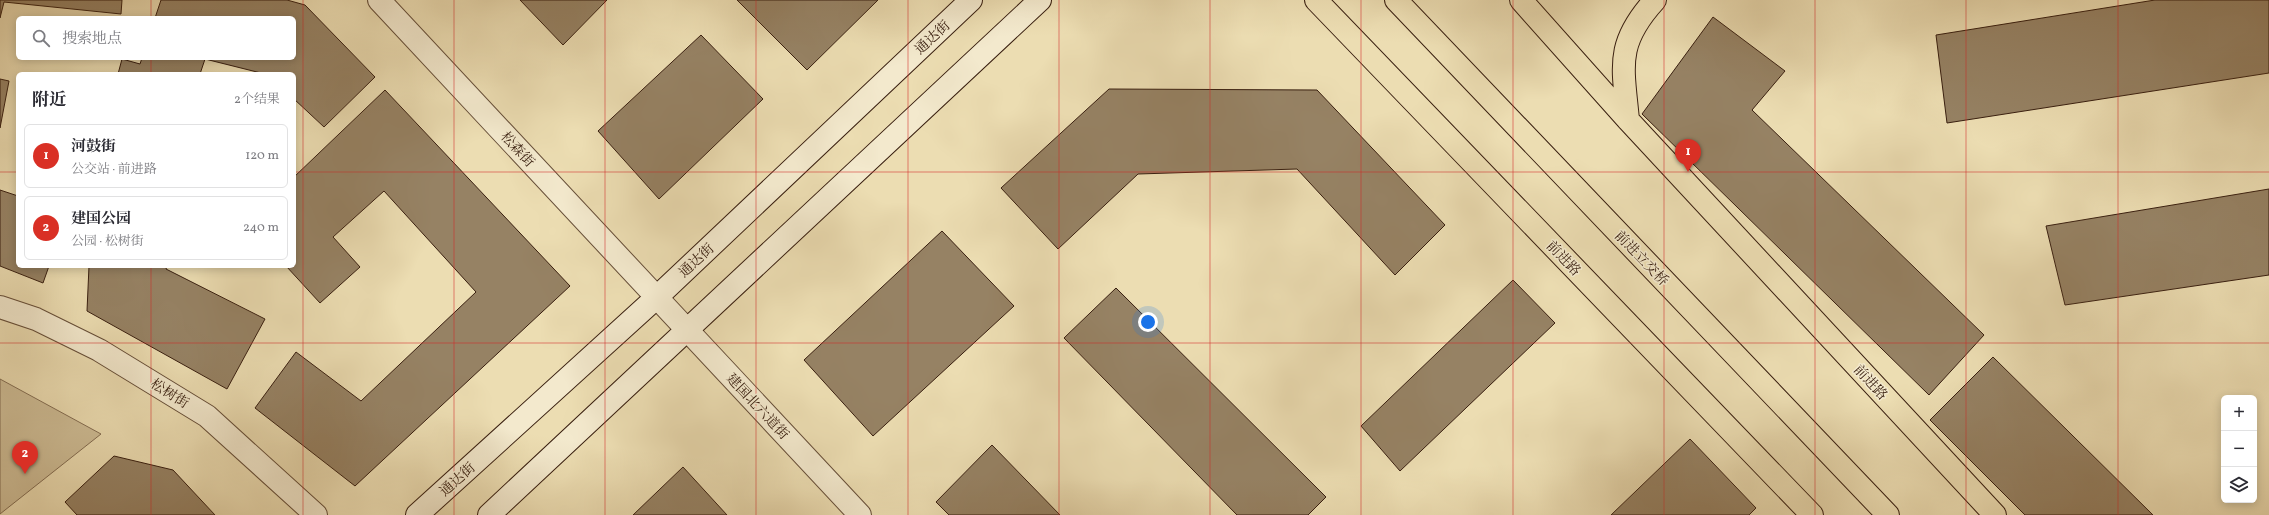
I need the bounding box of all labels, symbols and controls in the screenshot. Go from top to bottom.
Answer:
search box [16,16,296,60]
street label: 通达街 [911,17,955,59]
icon: search [30,27,52,49]
text: 搜索地点 [62,29,122,50]
text: 附近 [32,89,66,112]
text: 2个结果 [234,91,280,109]
street label: 松森街 [496,128,538,172]
text: 河鼓街 [71,137,116,158]
pin: 1 [1675,139,1701,172]
text: 1 [43,147,49,165]
text: 120 m [245,147,279,165]
text: 公交站 · 前进路 [71,161,157,179]
text: 建国公园 [71,209,131,230]
text: 2 [43,219,49,237]
text: 240 m [243,219,279,237]
street label: 前进立交桥 [1610,227,1672,291]
text: 公园 · 松树街 [71,233,144,251]
street label: 前进路 [1541,237,1584,281]
street label: 通达街 [675,240,719,282]
your location [1138,312,1158,332]
street label: 前进路 [1849,361,1891,405]
street label: 建国北六道街 [721,370,792,444]
street label: 松树街 [146,375,192,413]
map controls [2221,395,2257,503]
button: + [2221,395,2257,431]
button: − [2221,431,2257,467]
pin: 2 [12,441,38,474]
street label: 通达街 [436,459,480,501]
button: layers [2221,467,2257,503]

